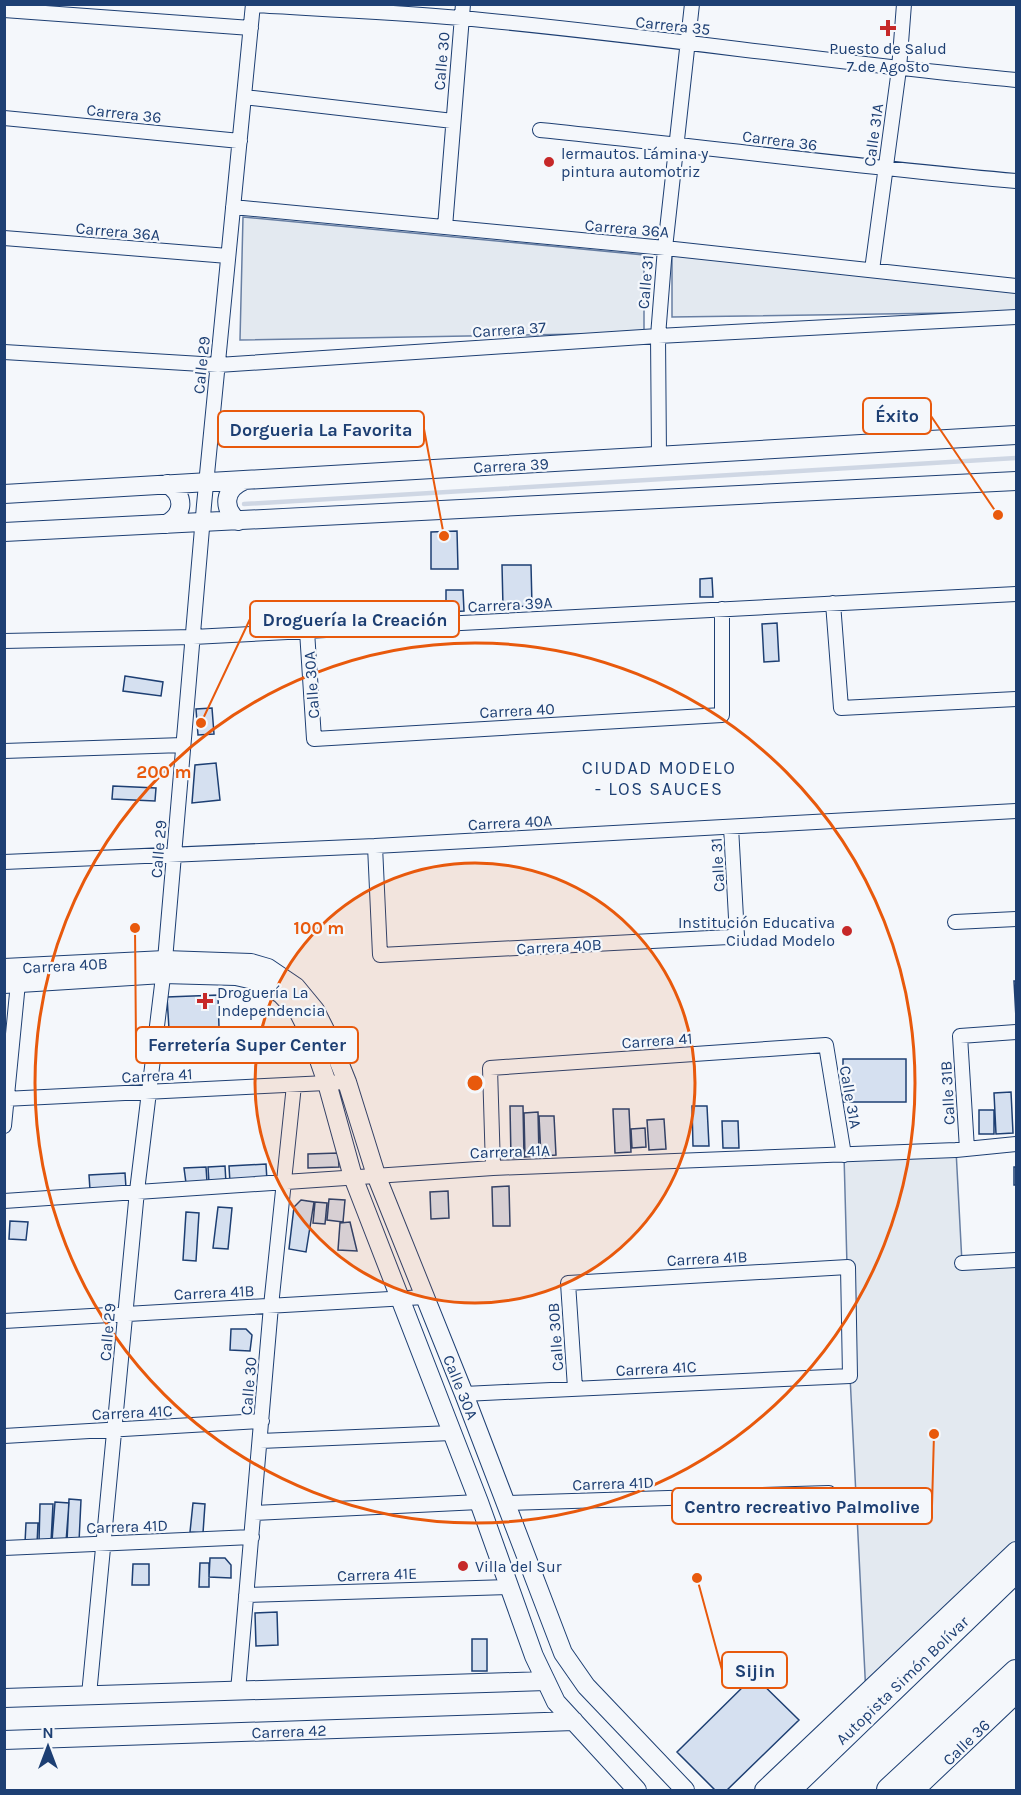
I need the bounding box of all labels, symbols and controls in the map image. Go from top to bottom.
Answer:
street label: Carrera 35 [635,12,711,39]
marker: Puesto de Salud 7 de Agosto [879,19,897,37]
street label: Calle 30 [429,31,454,91]
place label: Puesto de Salud 7 de Agosto [829,39,947,76]
street label: Carrera 36 [85,100,162,127]
street label: Calle 31A [860,102,887,168]
street label: Carrera 36 [741,126,819,155]
place label: lermautos. Lámina y pintura automotriz [561,144,709,181]
marker: lermautos. Lámina y pintura automotriz [542,155,556,169]
street label: Carrera 36A [584,215,670,242]
street label: Carrera 36A [75,218,161,245]
street label: Calle 31 [634,254,657,310]
street label: Carrera 37 [472,317,547,342]
street label: Calle 29 [189,335,214,395]
callout: Éxito [863,398,931,434]
text: Éxito [875,404,919,427]
callout: Dorgueria La Favorita [218,411,424,447]
text: Dorgueria La Favorita [230,419,412,441]
street label: Carrera 39 [473,454,549,477]
street label: Carrera 39A [467,593,553,616]
callout: Droguería la Creación [250,601,459,637]
text: Droguería la Creación [263,609,447,631]
street label: Calle 30A [300,651,323,719]
street label: Carrera 40 [479,699,555,722]
district label: CIUDAD MODELO - LOS SAUCES [582,757,736,800]
text: 200 m [136,761,192,783]
street label: Carrera 40A [467,811,553,834]
street label: Calle 29 [146,819,170,879]
street label: Calle 31 [707,837,728,893]
place label: Institución Educativa Ciudad Modelo [678,913,835,950]
text: 100 m [294,917,344,939]
marker: Institución Educativa Ciudad Modelo [840,924,854,938]
street label: Carrera 40B [516,935,602,958]
street label: Carrera 40B [22,954,108,977]
place label: Droguería La Independencia [217,983,325,1020]
marker: Droguería La Independencia [198,994,212,1008]
callout: Ferretería Super Center [136,1027,358,1063]
street label: Carrera 41 [621,1029,693,1052]
text: Ferretería Super Center [148,1034,346,1056]
street label: Calle 31B [936,1060,959,1126]
street label: Carrera 41 [121,1064,193,1087]
street label: Calle 31A [836,1064,865,1130]
centre of rings [465,1073,485,1093]
street label: Carrera 41A [470,1141,550,1162]
street label: Carrera 41B [666,1247,748,1270]
street label: Carrera 41B [173,1281,255,1304]
street label: Calle 29 [95,1302,119,1362]
street label: Calle 30B [544,1302,567,1372]
street label: Calle 30A [439,1352,482,1422]
street label: Calle 30 [236,1356,261,1416]
street label: Carrera 41C [615,1357,697,1380]
street label: Carrera 41C [91,1401,173,1424]
street label: Carrera 41D [572,1473,654,1494]
callout: Centro recreativo Palmolive [672,1488,932,1524]
text: Centro recreativo Palmolive [684,1496,920,1518]
street label: Carrera 41D [86,1516,168,1537]
place label: Villa del Sur [475,1557,562,1576]
marker: Villa del Sur [456,1559,470,1573]
street label: Carrera 41E [337,1564,417,1585]
street label: Autopista Simón Bolívar [832,1612,973,1749]
callout: Sijin [722,1652,787,1688]
text: Sijin [735,1660,775,1682]
street label: Calle 36 [939,1715,994,1769]
north arrow [18,1717,78,1777]
street label: Carrera 42 [251,1721,327,1742]
text: N [42,1723,54,1742]

